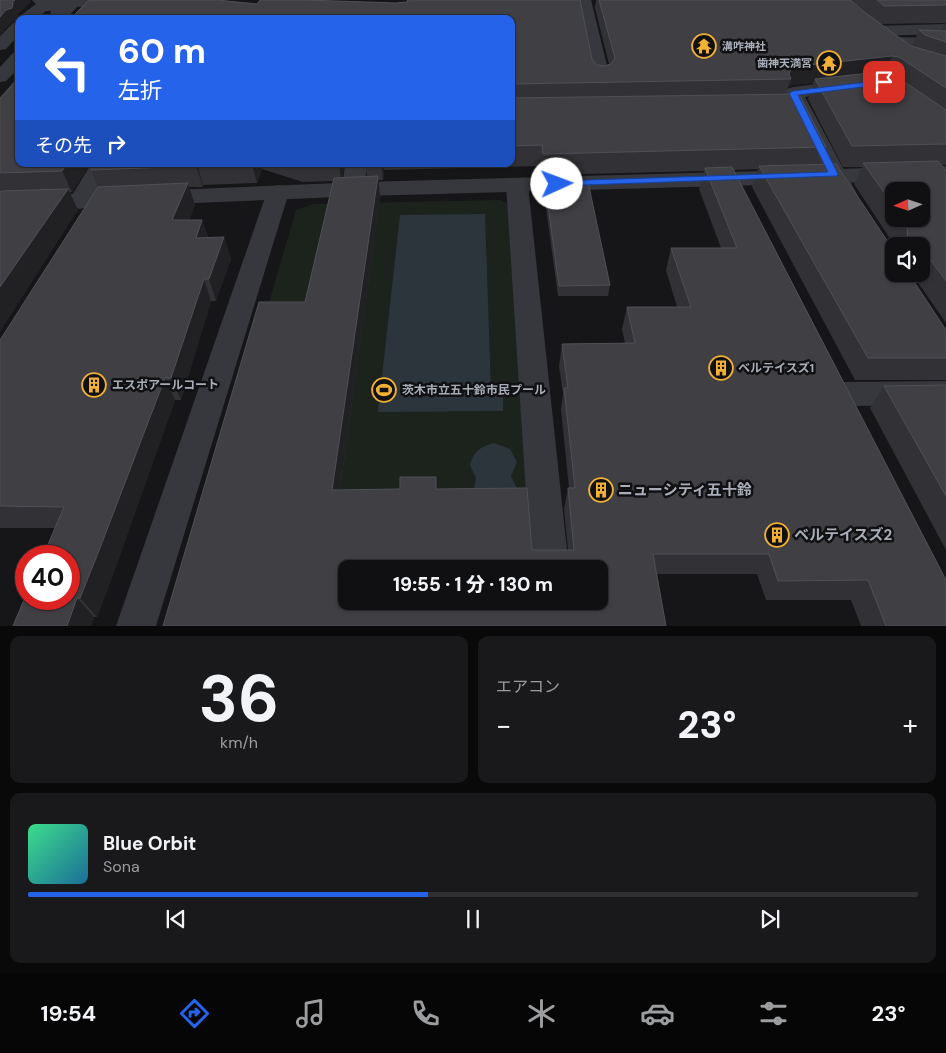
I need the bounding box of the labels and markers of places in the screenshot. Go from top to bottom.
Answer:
temple icon: 溝咋神社 [691,33,717,59]
place label: 溝咋神社 [722,39,766,53]
temple icon: 歯神天満宮 [816,50,842,76]
place label: 歯神天満宮 [757,56,812,70]
pin [863,61,905,103]
building icon: ベルテイスズ1 [708,355,734,381]
place label: ベルテイスズ1 [738,360,814,376]
building icon: エスポアールコート [81,372,107,398]
place label: エスポアールコート [112,377,219,393]
sports icon: 茨木市立五十鈴市民プール [371,377,397,403]
place label: 茨木市立五十鈴市民プール [402,382,546,398]
building icon: ニューシティ五十鈴 [588,477,614,503]
place label: ニューシティ五十鈴 [618,480,752,500]
building icon: ベルテイスズ2 [764,522,790,548]
place label: ベルテイスズ2 [794,525,893,545]

